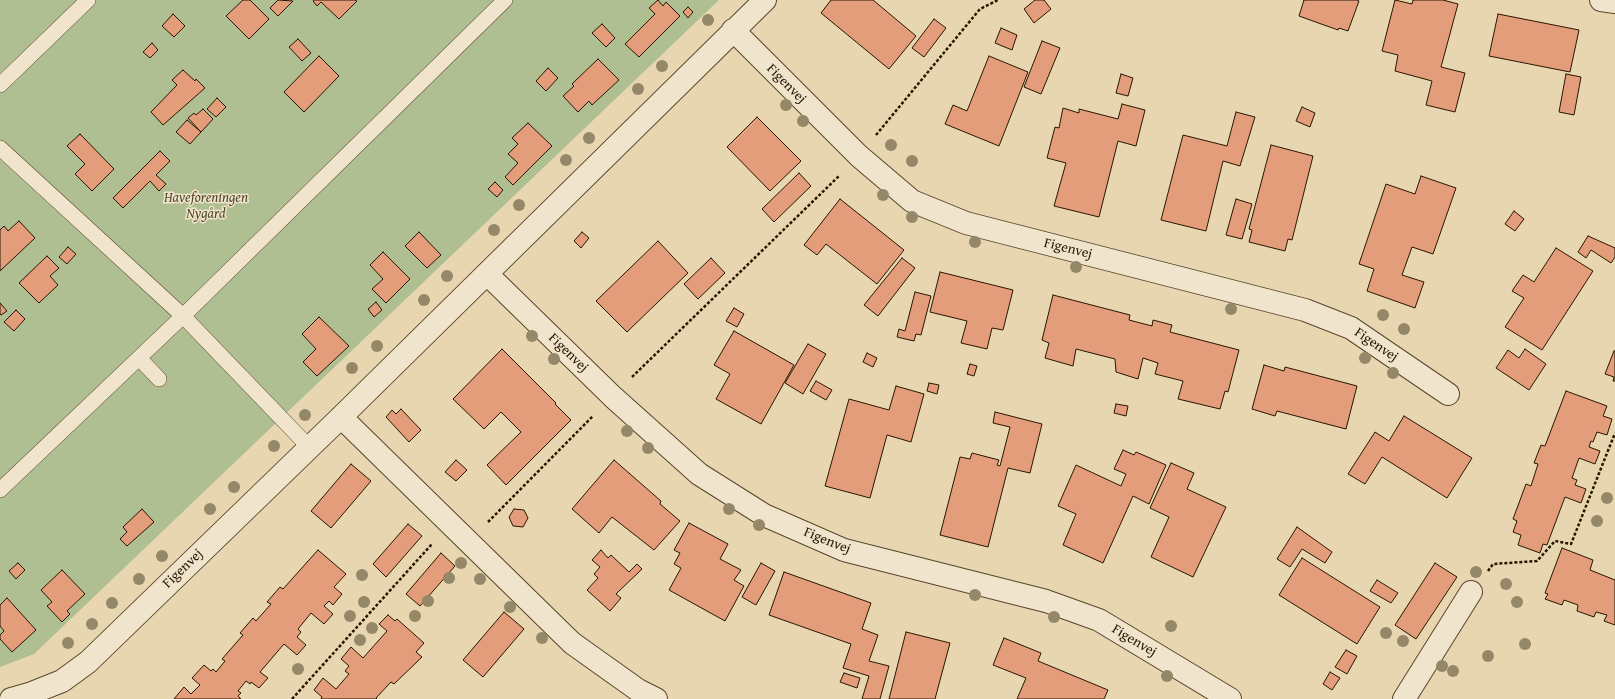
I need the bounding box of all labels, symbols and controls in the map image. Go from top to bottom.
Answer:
street label: Figenvej [763,61,809,107]
park label: Haveforeningen Nygård [164,190,248,222]
street label: Figenvej [1042,235,1094,263]
street label: Figenvej [1351,324,1401,366]
street label: Figenvej [544,330,592,376]
street label: Figenvej [801,524,853,558]
street label: Figenvej [159,546,207,592]
street label: Figenvej [1109,621,1159,661]

